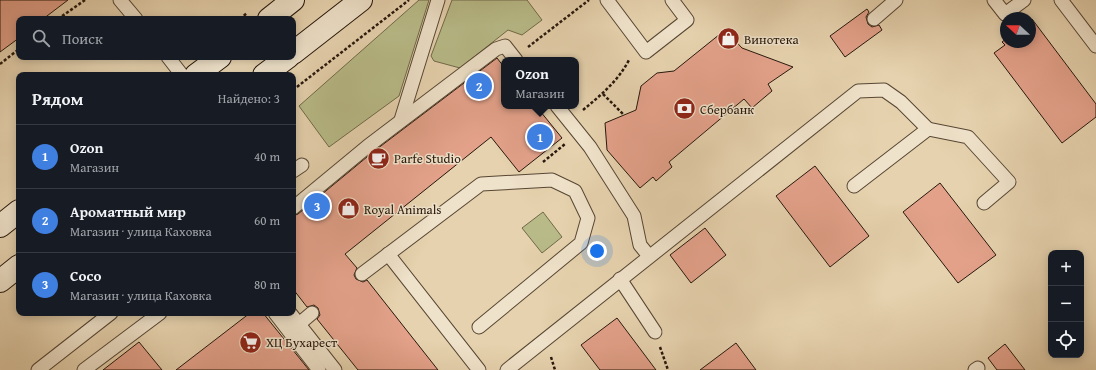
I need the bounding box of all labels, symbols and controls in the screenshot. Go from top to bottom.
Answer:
north arrow [1000,12,1036,48]
search box [16,16,296,60]
shop icon: Винотека [716,26,742,52]
icon: search [30,27,52,49]
text: Поиск [62,28,103,49]
place label: Винотека [744,30,799,49]
popup [501,57,579,109]
text: Ozon [516,63,549,84]
pin: 2 [466,71,492,101]
text: Магазин [516,84,565,103]
text: Рядом [32,86,83,111]
text: Найдено: 3 [218,89,280,108]
bank icon: Сбербанк [671,96,697,122]
place label: Сбербанк [700,100,754,119]
pin: 1 [527,122,553,152]
text: Ozon [70,137,103,158]
cafe icon: Parfe Studio [365,145,391,171]
text: 1 [42,147,48,166]
text: 40 m [254,147,280,166]
place label: Parfe Studio [394,149,461,168]
text: Магазин [70,158,119,177]
pin: 3 [304,191,330,221]
shop icon: Royal Animals [336,196,362,222]
place label: Royal Animals [364,200,441,219]
text: Ароматный мир [70,201,186,222]
text: 2 [42,211,48,230]
text: 60 m [254,211,280,230]
text: Магазин · улица Каховка [70,222,212,241]
your location [587,241,607,261]
map controls [1048,250,1084,358]
button: + [1048,250,1084,286]
text: Coco [70,265,101,286]
text: 3 [42,275,48,294]
text: 80 m [254,275,280,294]
text: Магазин · улица Каховка [70,286,212,305]
button: − [1048,286,1084,322]
button: locate [1048,322,1084,358]
supermarket icon: ХЦ Бухарест [237,329,263,355]
place label: ХЦ Бухарест [266,333,338,352]

